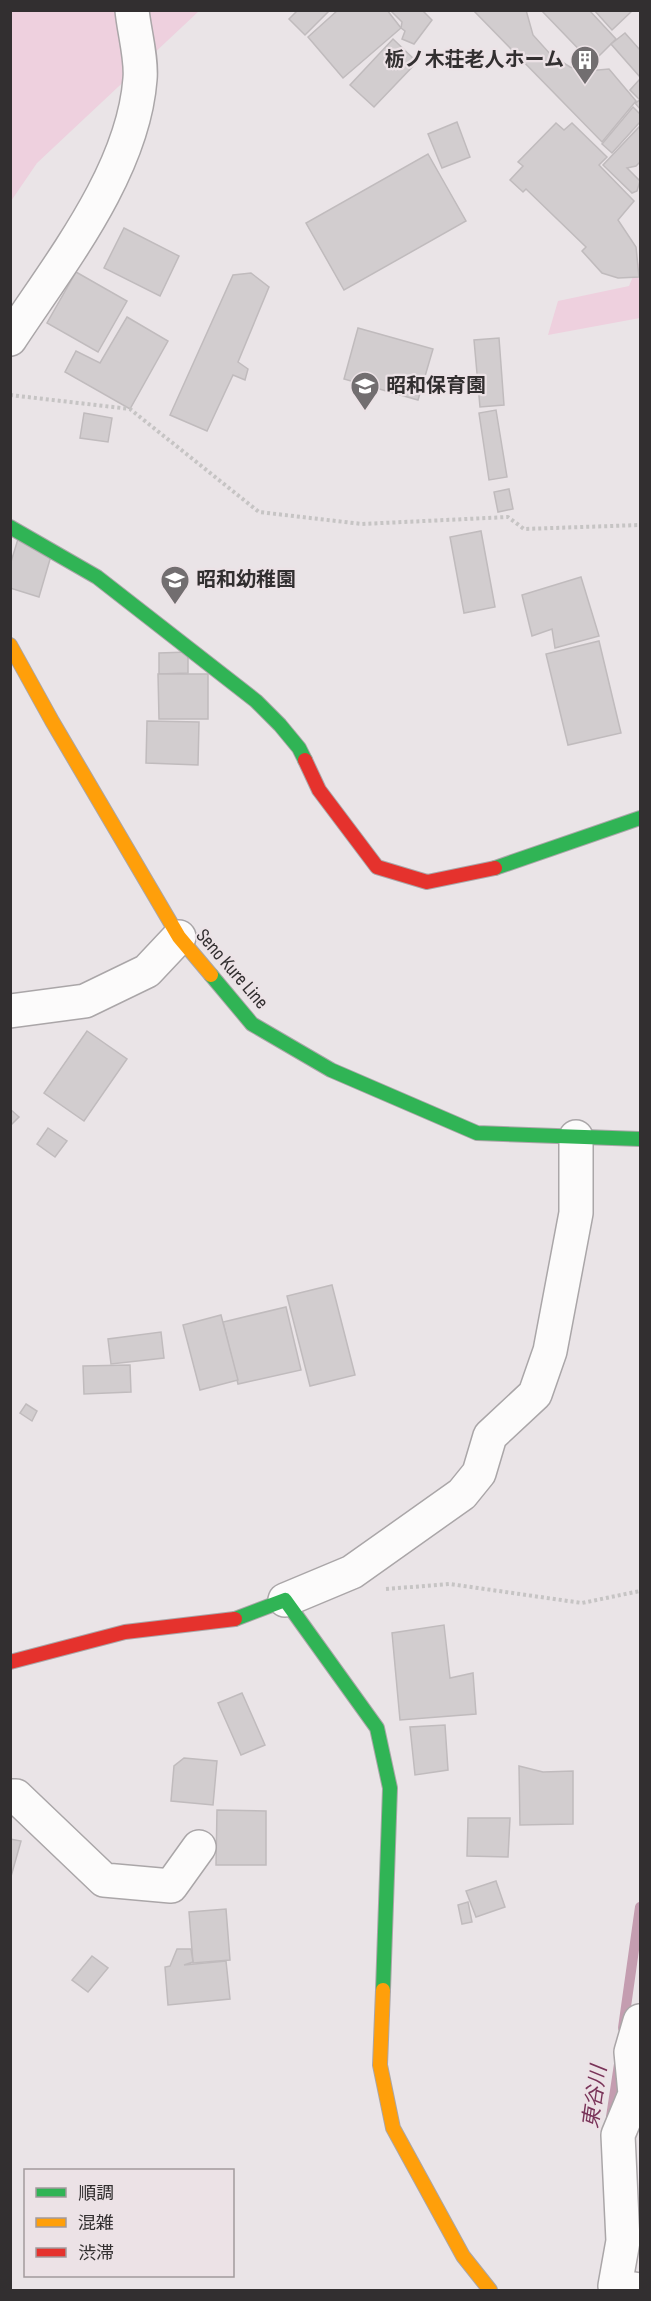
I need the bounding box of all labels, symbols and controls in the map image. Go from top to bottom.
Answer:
building icon: 栃ノ木荘老人ホーム [569,44,601,86]
place label: 栃ノ木荘老人ホーム [385,48,564,72]
school or university icon: 昭和保育園 [349,370,381,412]
place label: 昭和保育園 [386,374,486,398]
school or university icon: 昭和幼稚園 [159,564,191,606]
place label: 昭和幼稚園 [196,568,296,592]
street label: Seno Kure Line [191,924,273,1014]
water label: 東谷川 [578,2062,612,2130]
legend [24,2169,234,2277]
text: 順調 [78,2183,114,2204]
text: 混雑 [78,2213,114,2234]
text: 渋滞 [78,2243,114,2264]

